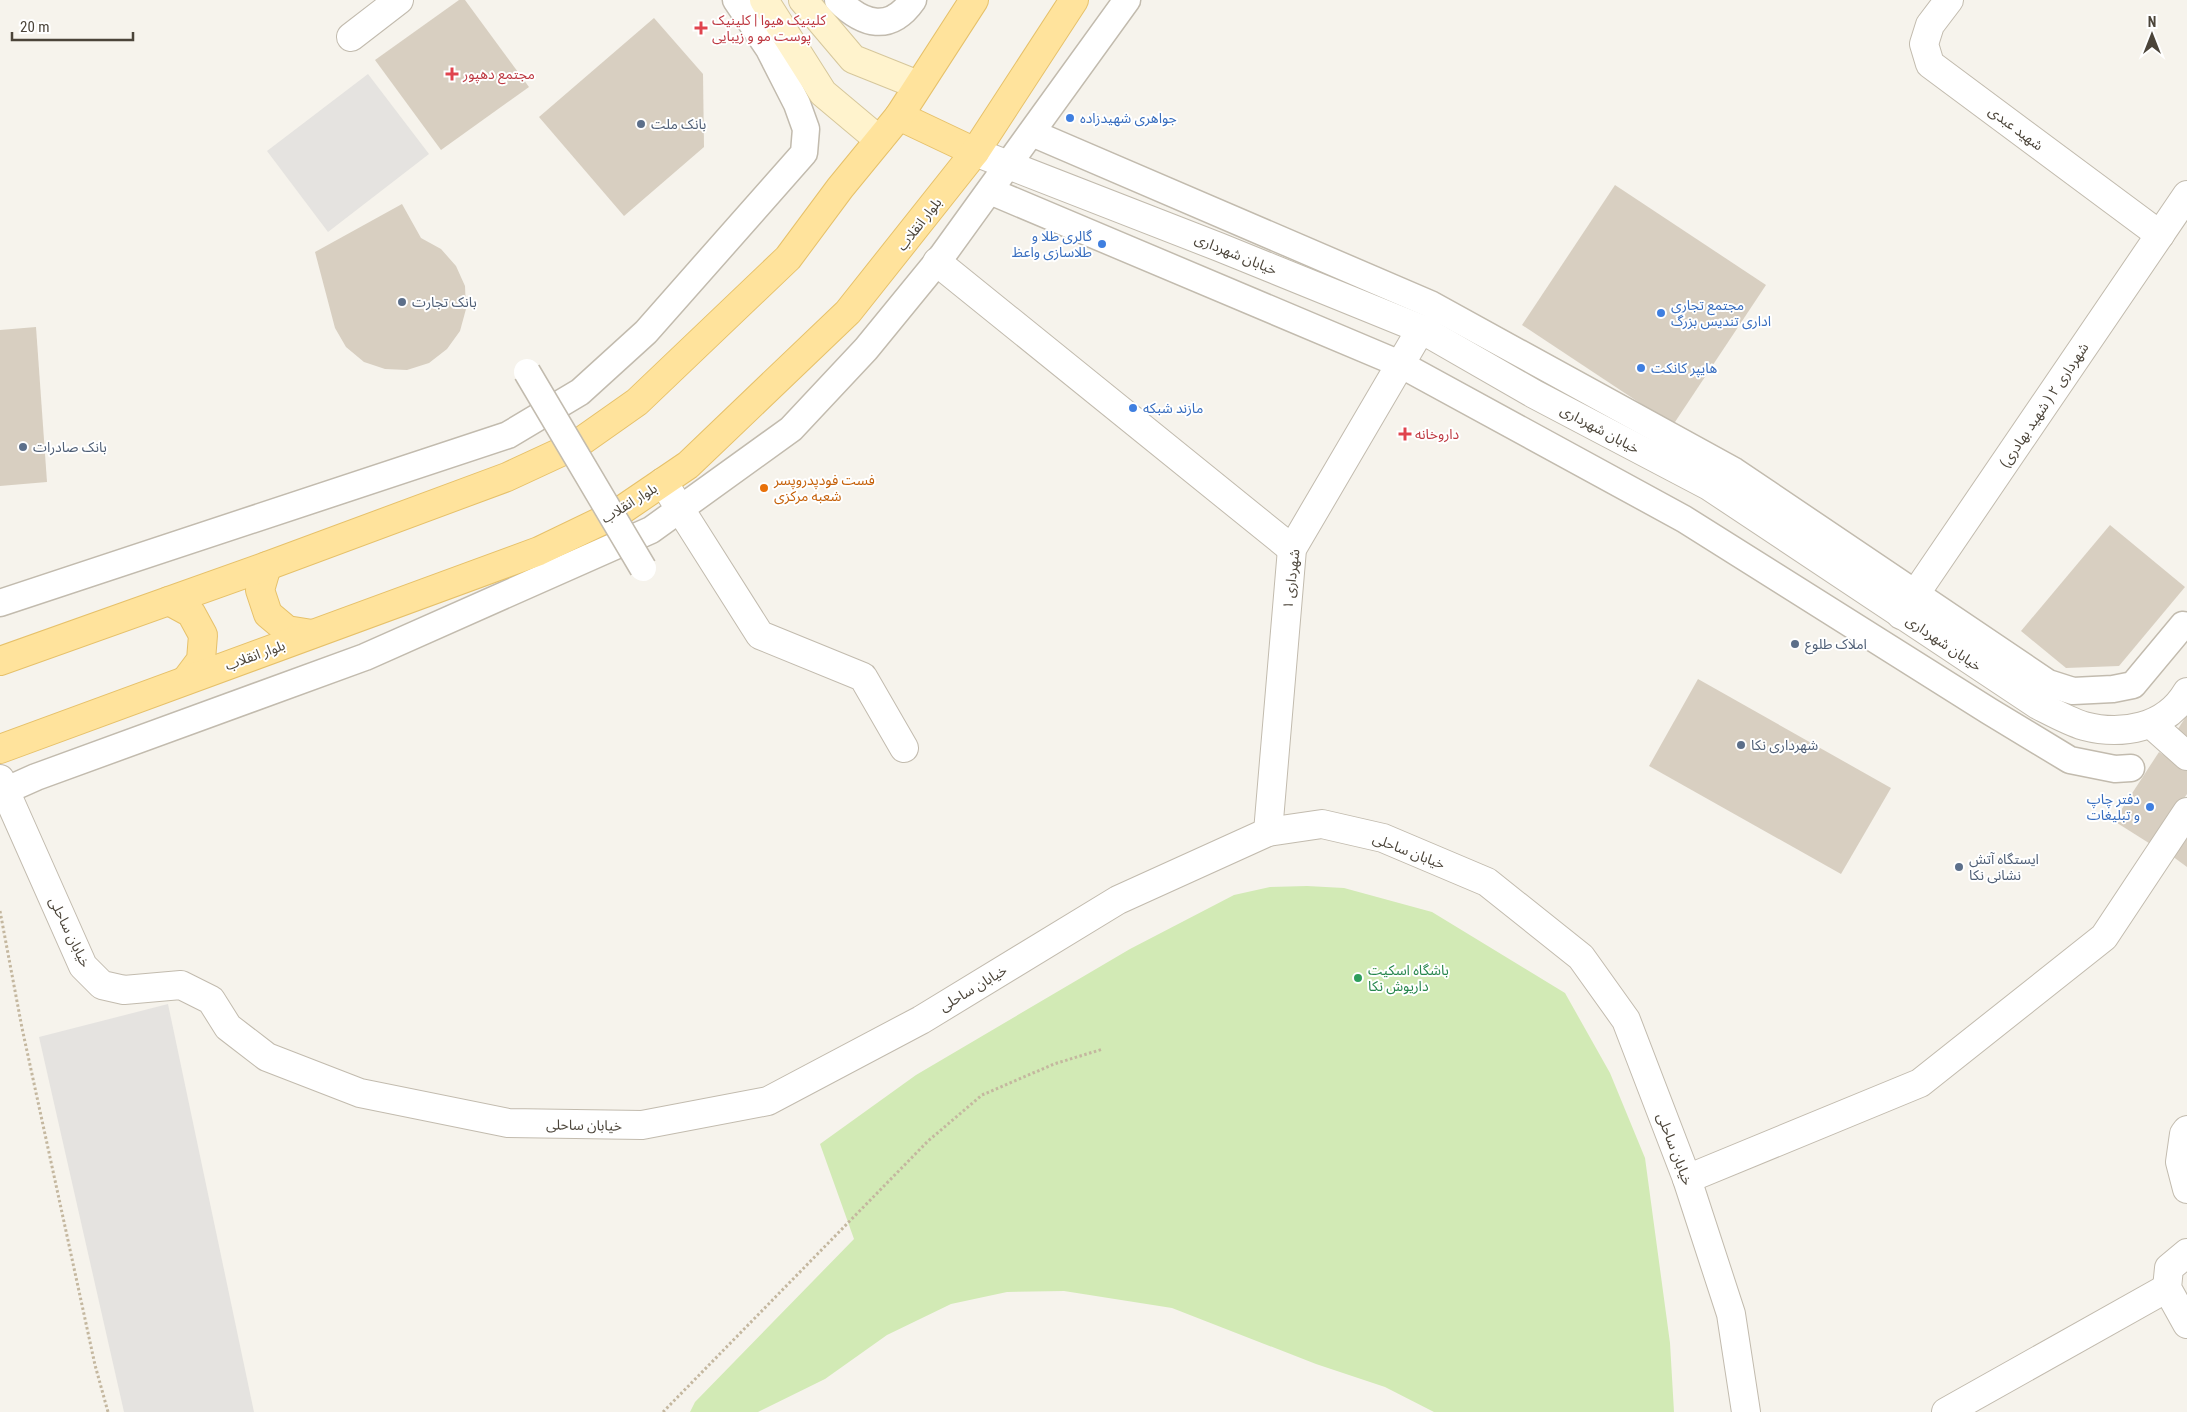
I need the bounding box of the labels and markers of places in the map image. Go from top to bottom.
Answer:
place label: کلینیک هیوا | کلینیک پوست مو و زیبایی [712,12,826,46]
marker: کلینیک هیوا | کلینیک پوست مو و زیبایی [694,21,708,35]
place label: مجتمع دهپور [462,66,535,85]
marker: مجتمع دهپور [445,67,459,81]
place label: جواهری شهیدزاده [1080,110,1177,127]
marker: جواهری شهیدزاده [1064,112,1076,124]
place label: بانک ملت [651,116,707,132]
marker: بانک ملت [635,118,647,130]
place label: گالری طلا و طلاسازی واعظ [1012,228,1092,261]
marker: گالری طلا و طلاسازی واعظ [1096,238,1108,250]
place label: بانک تجارت [412,294,477,311]
marker: بانک تجارت [396,296,408,308]
place label: مجتمع تجاری اداری تندیس بزرگ [1671,297,1771,330]
marker: مجتمع تجاری اداری تندیس بزرگ [1655,307,1667,319]
place label: هایپر کانکت [1651,360,1717,378]
marker: هایپر کانکت [1635,362,1647,374]
place label: مازند شبکه [1143,400,1203,417]
marker: مازند شبکه [1127,402,1139,414]
place label: داروخانه [1415,426,1460,443]
marker: داروخانه [1399,428,1411,440]
place label: بانک صادرات [33,439,107,456]
marker: بانک صادرات [17,441,29,453]
place label: فست فودپدروپسر شعبه مرکزی [773,472,875,505]
marker: فست فودپدروپسر شعبه مرکزی [758,482,770,494]
place label: املاک طلوع [1805,636,1867,655]
marker: املاک طلوع [1789,638,1801,650]
place label: شهرداری نکا [1751,737,1818,754]
marker: شهرداری نکا [1735,739,1747,751]
place label: دفتر چاپ و تبلیغات [2087,791,2140,824]
marker: دفتر چاپ و تبلیغات [2144,801,2156,813]
place label: ایستگاه آتش نشانی نکا [1969,851,2039,884]
marker: ایستگاه آتش نشانی نکا [1953,861,1965,873]
place label: باشگاه اسکیت داریوش نکا [1368,962,1449,995]
marker: باشگاه اسکیت داریوش نکا [1352,972,1364,984]

